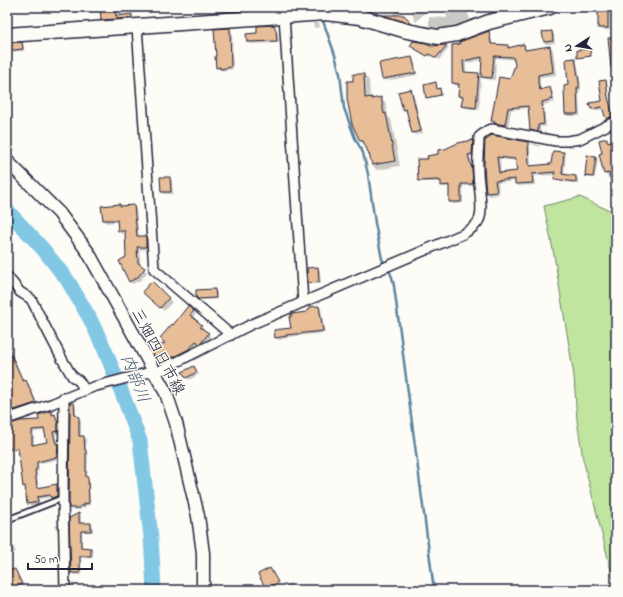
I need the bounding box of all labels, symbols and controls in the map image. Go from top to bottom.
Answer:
north arrow [557,26,597,66]
text: N [560,43,577,53]
street label: 三畑四日市線 [124,304,190,400]
water label: 内部川 [113,350,156,407]
scale bar [28,545,92,571]
text: 50 m [34,551,58,569]

